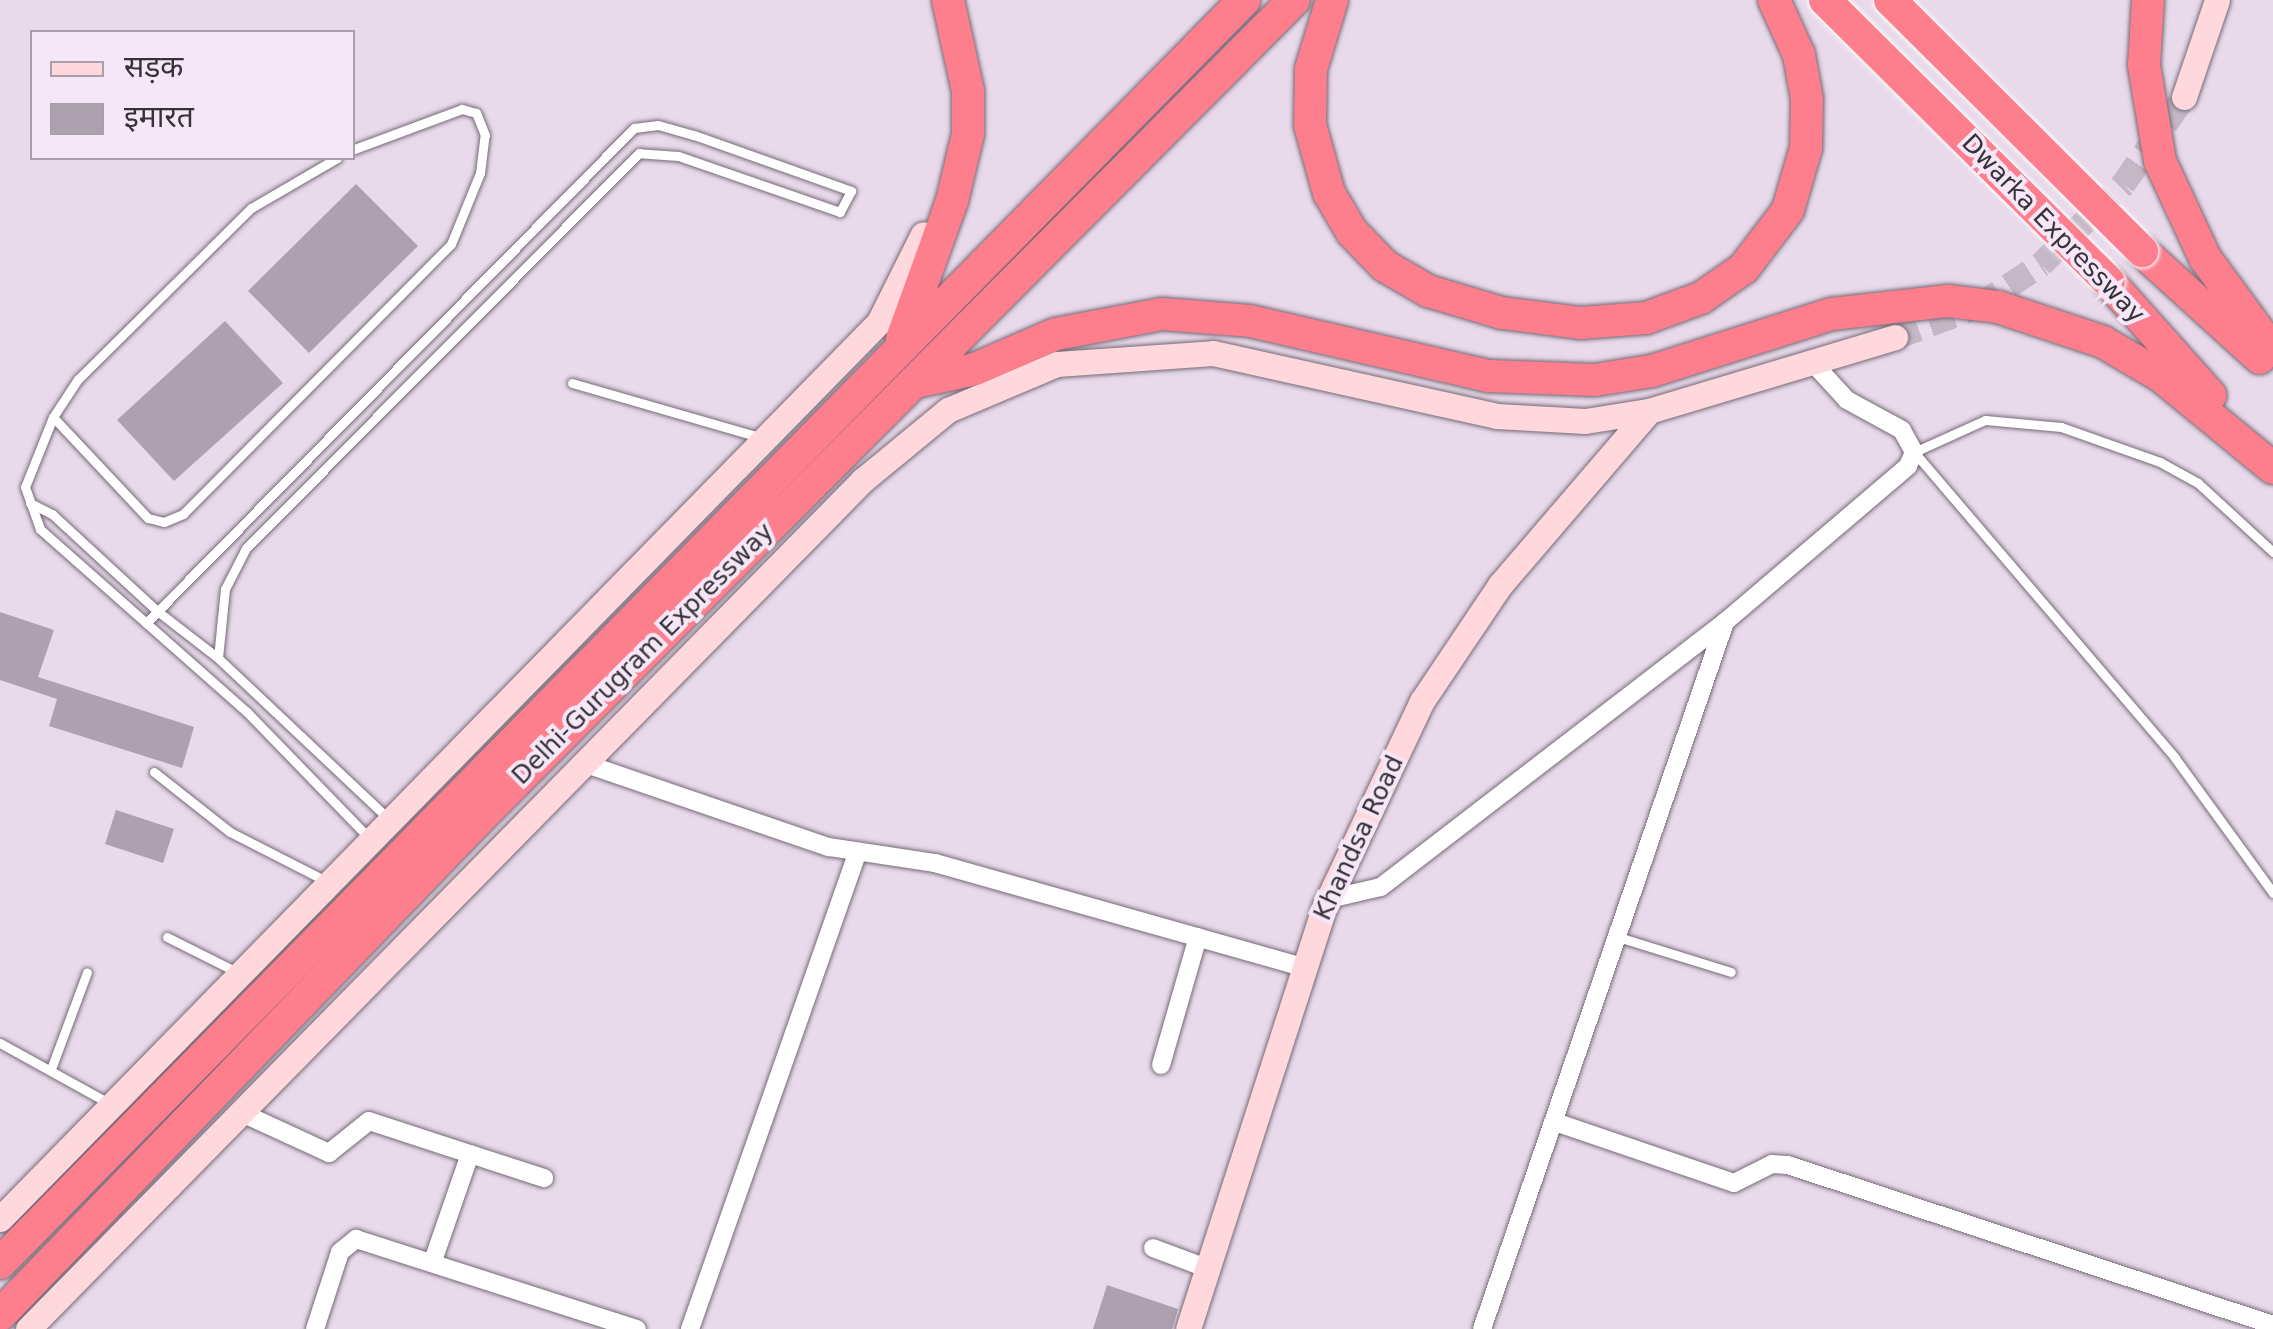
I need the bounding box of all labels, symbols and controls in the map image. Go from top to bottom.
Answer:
legend [30,30,355,160]
text: सड़क [124,49,183,84]
text: इमारत [124,99,194,134]
street label: Dwarka Expressway [1955,128,2151,330]
street label: Delhi-Gurugram Expressway [506,517,780,791]
street label: Khandsa Road [1308,751,1410,925]

